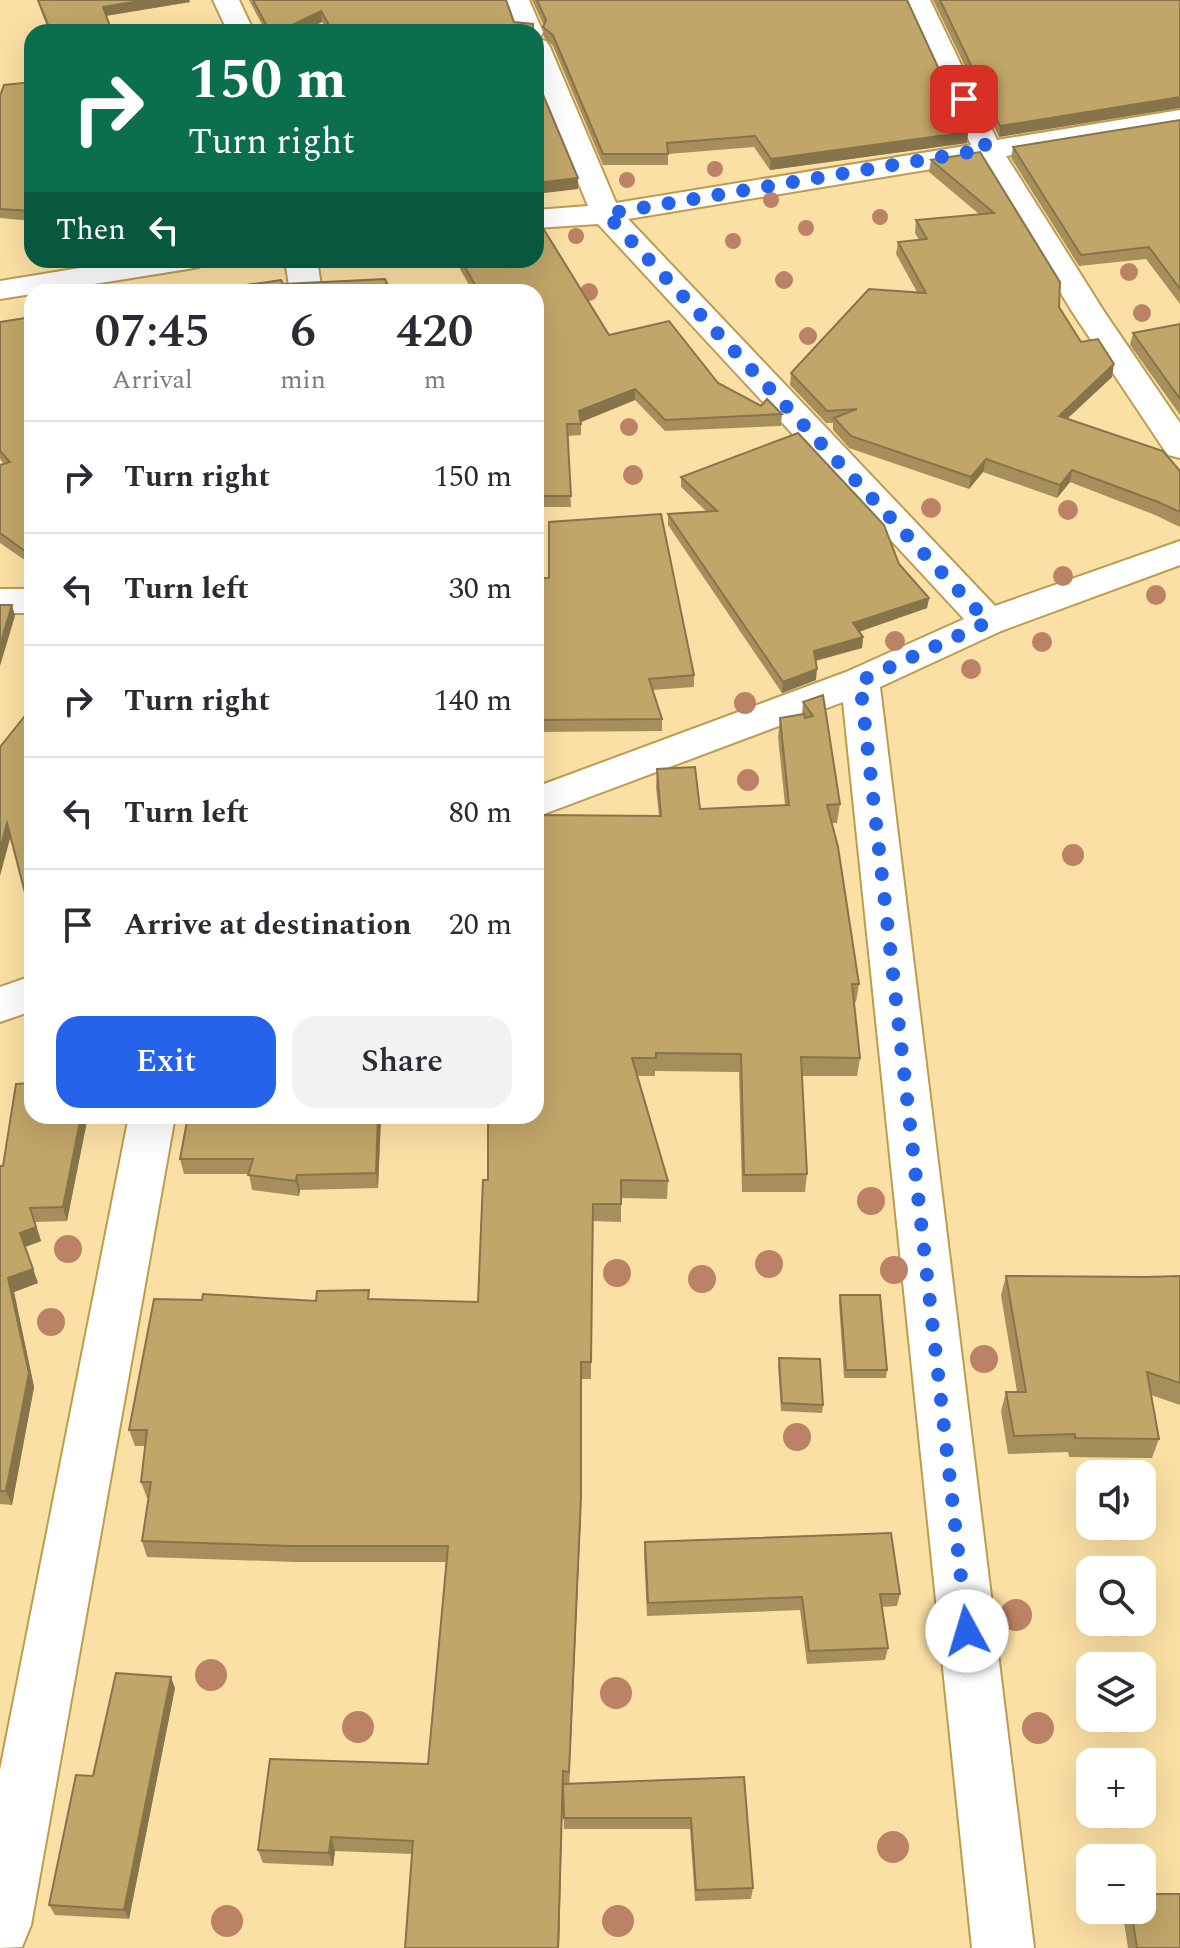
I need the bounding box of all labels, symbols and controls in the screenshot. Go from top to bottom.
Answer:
text: 150 m [188,38,347,123]
icon: right [56,56,160,160]
pin [930,65,998,133]
icon: arrive [942,77,986,121]
text: Turn right [188,115,355,170]
text: Then [56,207,126,253]
icon: left [142,208,186,252]
text: 07:45 [94,295,210,368]
text: 6 [290,295,316,368]
text: 420 [396,295,474,368]
text: Arrival [112,360,193,400]
text: min [280,360,326,400]
text: m [424,360,446,400]
text: Turn right [124,454,270,500]
text: 150 m [434,454,512,500]
icon: right [56,455,100,499]
text: Turn left [124,566,249,612]
text: 30 m [449,566,512,612]
icon: left [56,567,100,611]
text: Turn right [124,678,270,724]
text: 140 m [434,678,512,724]
icon: right [56,679,100,723]
text: Turn left [124,790,249,836]
text: 80 m [449,790,512,836]
icon: left [56,791,100,835]
text: Arrive at destination [124,902,411,948]
text: 20 m [449,902,512,948]
icon: arrive [56,903,100,947]
button: Exit [56,1016,276,1108]
button: Share [292,1016,512,1108]
map controls [1076,1460,1156,1924]
button: sound [1076,1460,1156,1540]
button: search [1076,1556,1156,1636]
position arrow [925,1589,1009,1673]
button: layers [1076,1652,1156,1732]
button: + [1076,1748,1156,1828]
button: − [1076,1844,1156,1924]

